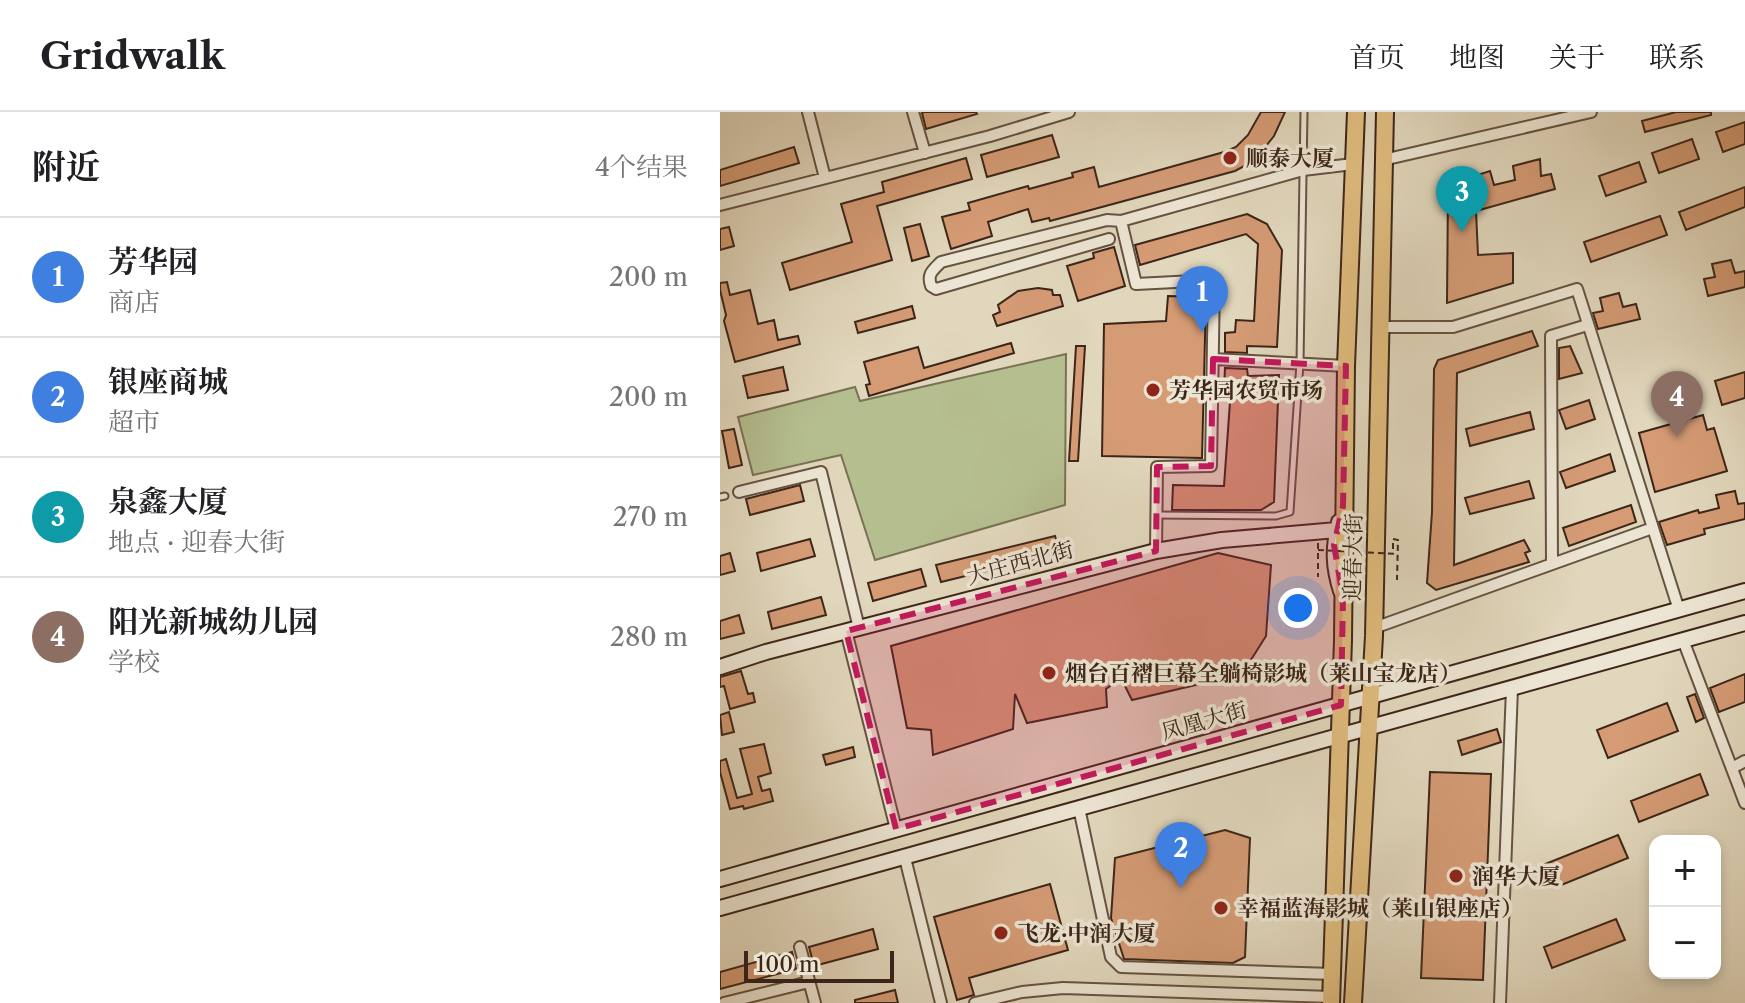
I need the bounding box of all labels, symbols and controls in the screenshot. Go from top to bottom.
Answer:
text: Gridwalk [40,32,225,79]
text: 首页 [1349,40,1405,74]
text: 地图 [1449,40,1505,74]
text: 关于 [1549,40,1605,74]
text: 联系 [1649,40,1705,74]
place label: 顺泰大厦 [1246,145,1334,172]
text: 附近 [32,146,100,188]
marker: 顺泰大厦 [1221,149,1239,167]
text: 4个结果 [595,151,688,183]
pin: 3 [1436,166,1488,232]
text: 芳华园 [108,243,198,280]
text: 1 [52,261,64,293]
text: 200 m [609,261,688,293]
pin: 1 [1176,266,1228,332]
text: 商店 [108,286,160,318]
text: 银座商城 [108,363,228,400]
pin: 4 [1651,371,1703,437]
place label: 芳华园农贸市场 [1169,377,1323,404]
text: 2 [50,381,66,413]
text: 200 m [609,381,688,413]
marker: 芳华园农贸市场 [1144,381,1162,399]
text: 超市 [108,406,160,438]
text: 泉鑫大厦 [108,483,228,520]
text: 3 [51,501,65,533]
text: 270 m [613,501,688,533]
street label: 迎春大街 [1339,513,1367,601]
text: 地点 · 迎春大街 [108,526,285,558]
street label: 大庄西北街 [963,536,1077,590]
your location [1278,588,1318,628]
text: 阳光新城幼儿园 [108,603,318,640]
text: 4 [50,621,66,653]
text: 280 m [610,621,688,653]
text: 学校 [108,646,160,678]
place label: 烟台百褶巨幕全躺椅影城（莱山宝龙店） [1065,660,1461,687]
marker: 烟台百褶巨幕全躺椅影城（莱山宝龙店） [1040,664,1058,682]
street label: 凤凰大街 [1158,696,1250,746]
pin: 2 [1155,822,1207,888]
map controls [1649,835,1721,979]
button: + [1649,835,1721,907]
place label: 润华大厦 [1472,863,1560,890]
marker: 润华大厦 [1447,867,1465,885]
place label: 幸福蓝海影城（莱山银座店） [1237,895,1523,922]
marker: 幸福蓝海影城（莱山银座店） [1212,899,1230,917]
button: − [1649,907,1721,979]
place label: 飞龙·中润大厦 [1017,920,1155,947]
marker: 飞龙·中润大厦 [992,924,1010,942]
scale bar [744,947,894,983]
text: 100 m [756,951,819,978]

